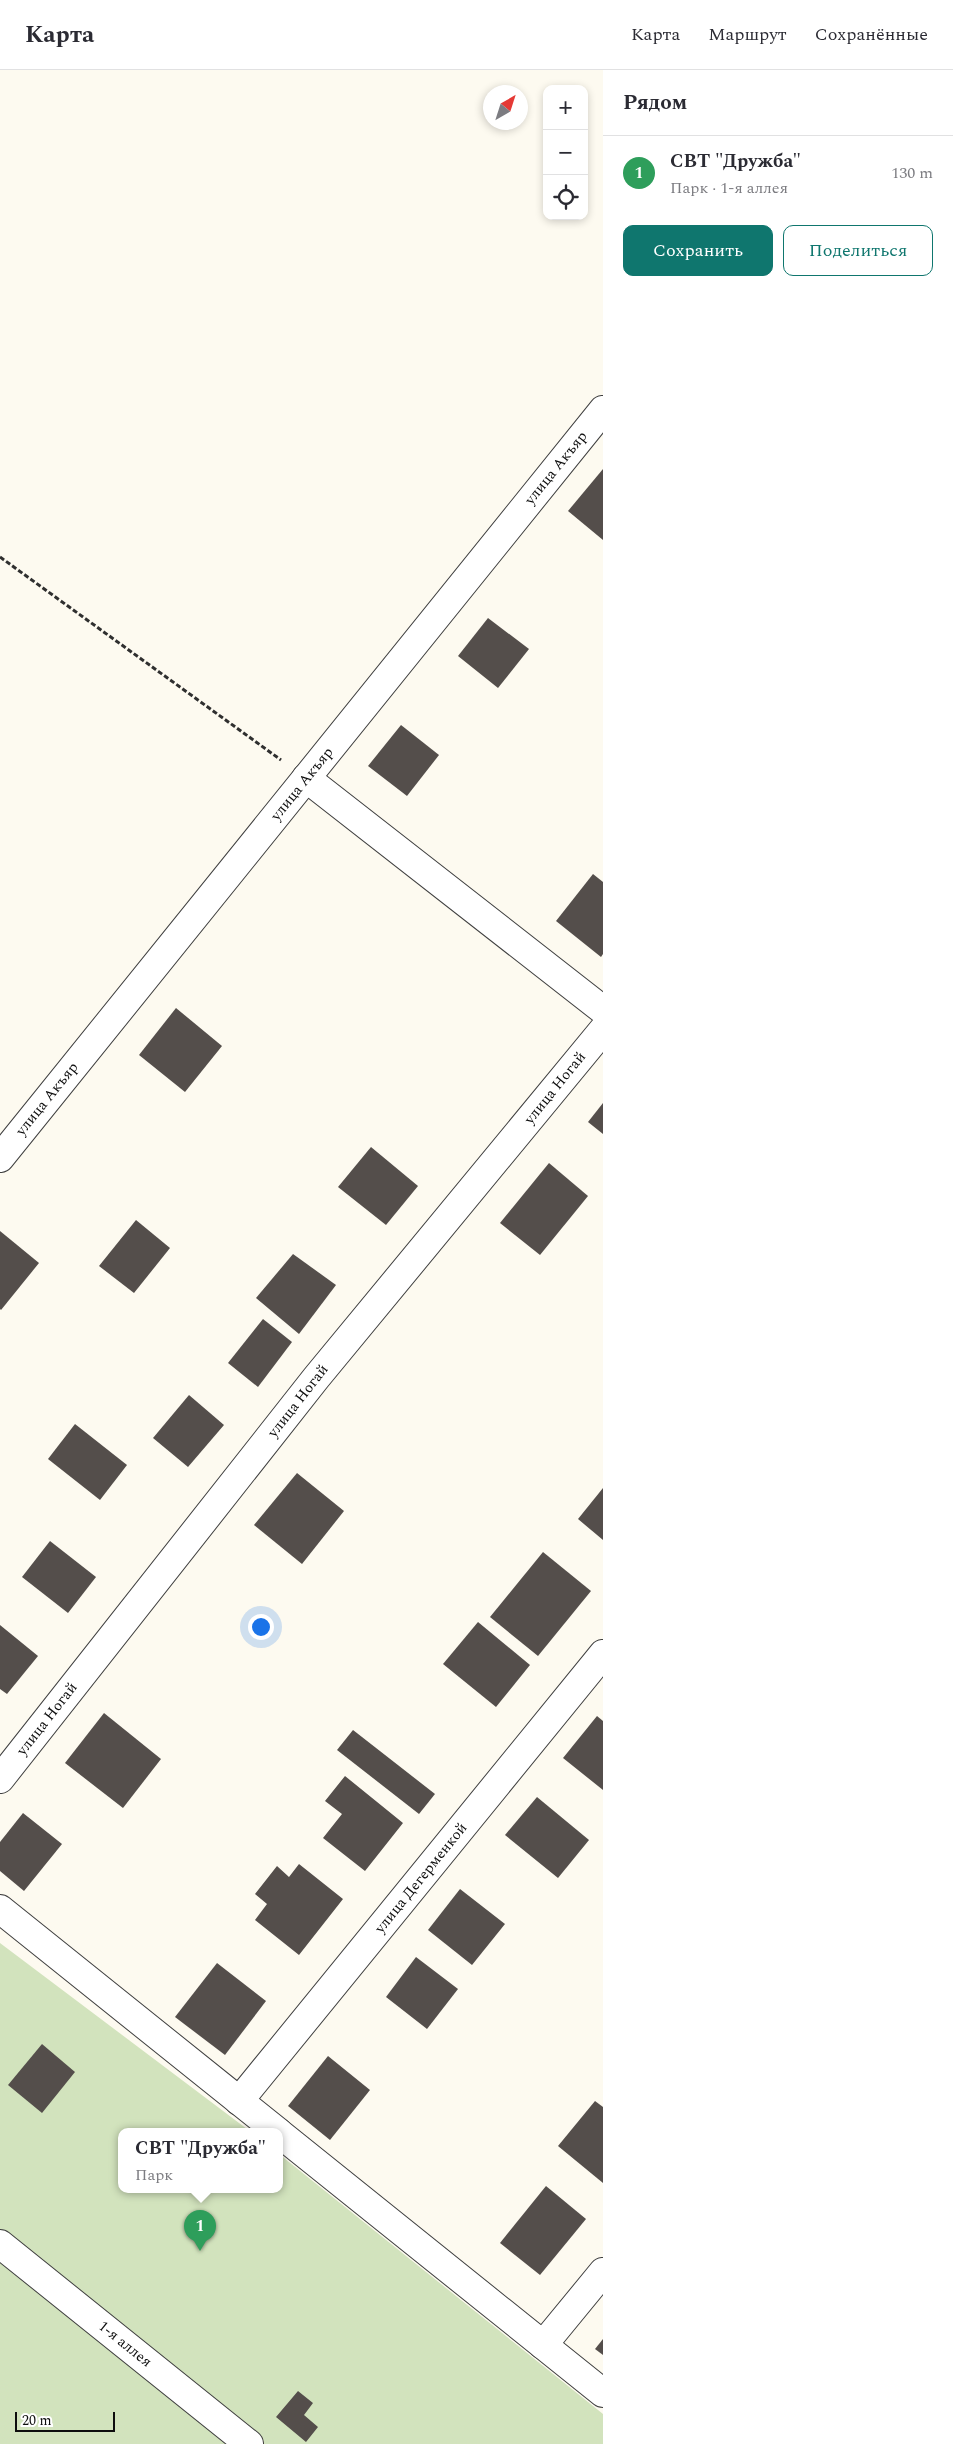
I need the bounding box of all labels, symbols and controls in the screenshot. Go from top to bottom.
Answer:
text: Карта [25,17,94,53]
text: Карта [631,21,680,48]
text: Маршрут [708,21,787,48]
text: Сохранённые [815,21,928,48]
north arrow [483,85,528,130]
map controls [543,85,588,220]
button: + [543,85,588,130]
text: Рядом [623,87,687,119]
button: − [543,130,588,175]
text: СВТ "Дружба" [670,147,801,176]
text: 1 [635,161,643,185]
text: 130 m [891,161,933,185]
button: locate [543,175,588,220]
text: Парк · 1-я аллея [670,176,788,200]
button: Сохранить [623,225,773,276]
button: Поделиться [783,225,933,276]
street label: улица Акъяр [518,426,593,511]
street label: улица Акъяр [264,742,339,827]
street label: улица Ногай [518,1047,592,1130]
street label: улица Акъяр [9,1057,84,1142]
street label: улица Ногай [261,1359,334,1443]
your location [248,1614,274,1640]
street label: улица Ногай [10,1677,83,1761]
street label: улица Дегерменкой [368,1818,473,1939]
popup [118,2128,283,2193]
text: СВТ "Дружба" [135,2134,266,2163]
text: Парк [135,2163,173,2187]
pin: 1 [184,2210,216,2251]
street label: 1-я аллея [93,2315,157,2373]
scale bar [15,2409,115,2432]
text: 20 m [22,2410,52,2431]

